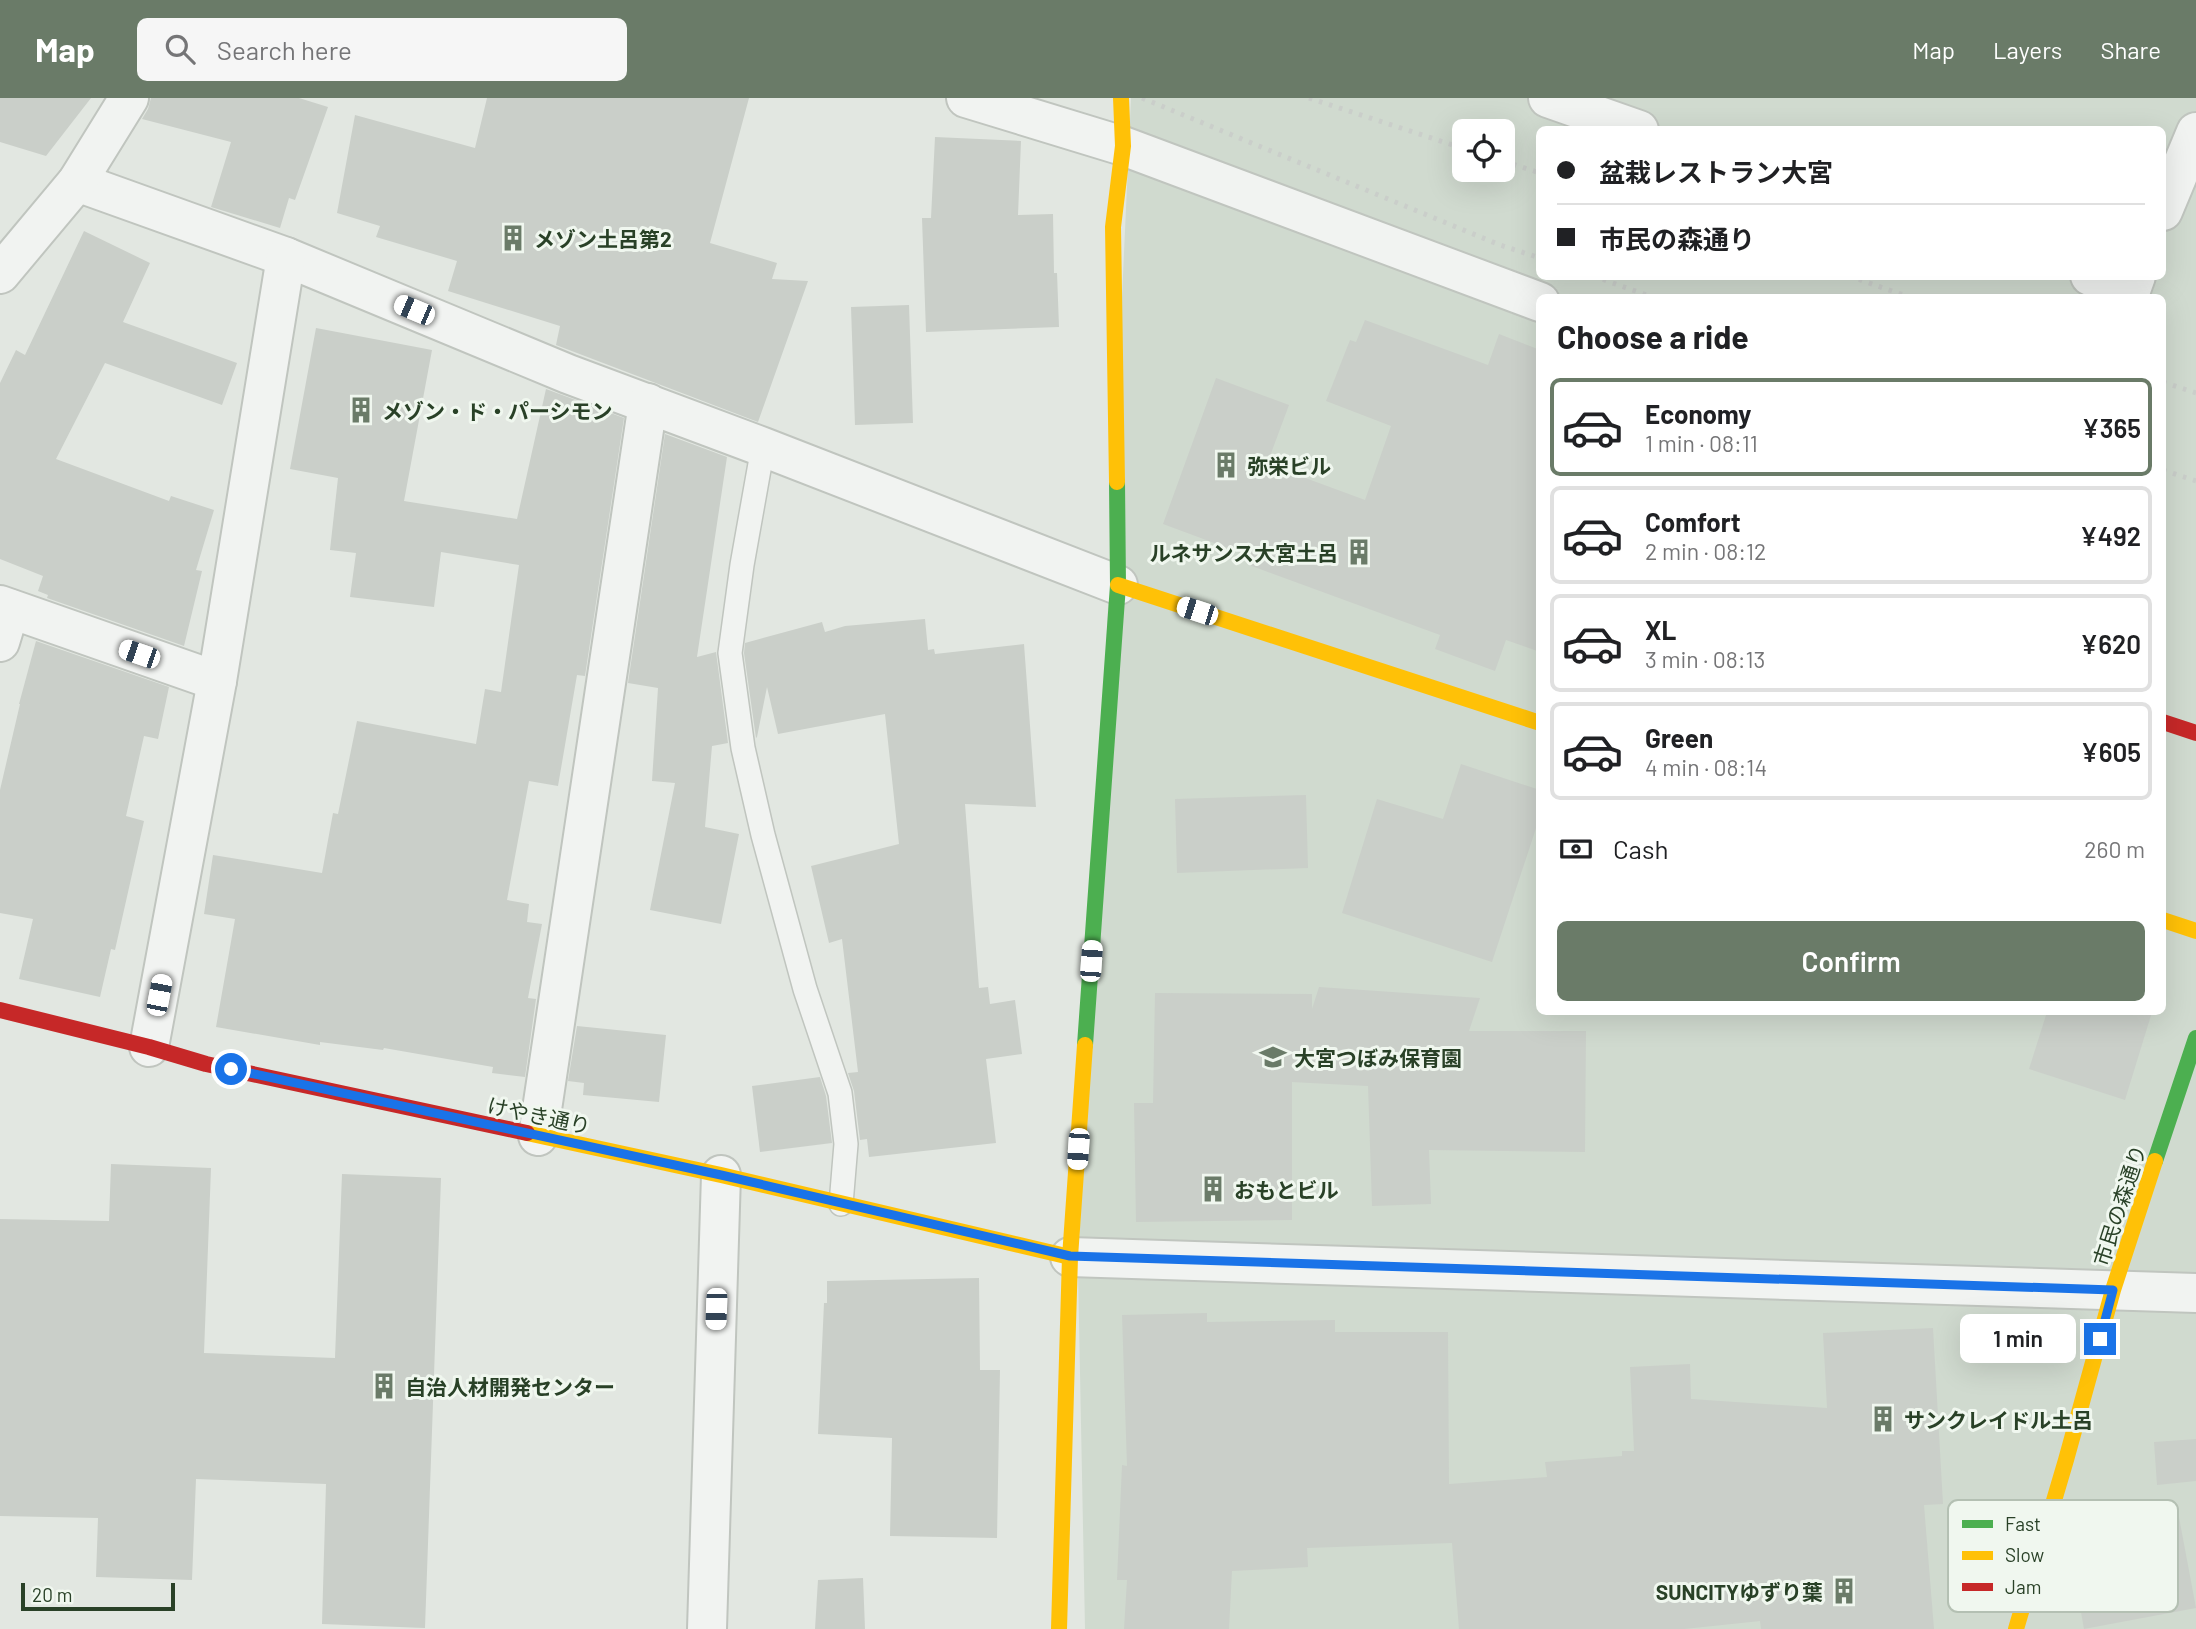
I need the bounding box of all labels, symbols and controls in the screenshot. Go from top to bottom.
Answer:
search box [137,18,627,81]
text: Map [35,29,95,69]
icon: search [161,30,199,68]
text: Search here [217,34,352,65]
text: Map [1912,35,1955,64]
text: Layers [1993,35,2062,64]
text: Share [2100,35,2161,64]
map controls [1452,119,1515,182]
button: locate [1452,119,1515,182]
text: 盆栽レストラン大宮 [1599,156,1833,187]
building icon: メゾン土呂第2 [498,223,528,253]
text: 市民の森通り [1599,223,1755,254]
place label: メゾン土呂第2 [534,226,672,251]
car [391,292,438,328]
text: Choose a ride [1557,317,1749,355]
building icon: メゾン・ド・パーシモン [346,395,376,425]
icon: car [1561,396,1624,459]
place label: メゾン・ド・パーシモン [382,398,613,423]
text: Economy [1645,398,1751,429]
text: ¥365 [2082,412,2141,443]
text: 1 min · 08:11 [1645,429,1758,457]
building icon: 弥栄ビル [1211,450,1241,480]
place label: 弥栄ビル [1247,453,1331,478]
icon: car [1561,504,1624,567]
text: Comfort [1645,506,1741,537]
text: ¥492 [2080,520,2141,551]
building icon: ルネサンス大宮土呂 [1344,537,1374,567]
text: 2 min · 08:12 [1645,537,1766,565]
place label: ルネサンス大宮土呂 [1149,540,1338,565]
car [1174,595,1221,627]
icon: car [1561,612,1624,675]
text: XL [1645,614,1676,645]
text: ¥620 [2080,628,2141,659]
car [116,637,163,671]
text: 3 min · 08:13 [1645,645,1765,673]
icon: car [1561,720,1624,783]
text: Green [1645,722,1713,753]
text: ¥605 [2081,736,2141,767]
text: 4 min · 08:14 [1645,753,1767,781]
icon: cash [1557,830,1595,868]
text: Cash [1613,833,1668,864]
text: 260 m [2084,835,2145,863]
button: Confirm [1557,921,2145,1001]
car [1080,939,1103,983]
car [145,972,174,1018]
school or university icon: 大宮つぼみ保育園 [1258,1042,1288,1072]
place label: 大宮つぼみ保育園 [1294,1045,1462,1070]
route start [215,1053,247,1085]
street label: けやき通り [485,1092,593,1138]
car [1067,1127,1090,1171]
street label: 市民の森通り [2088,1141,2150,1269]
building icon: おもとビル [1198,1174,1228,1204]
place label: おもとビル [1234,1177,1339,1202]
car [705,1288,728,1330]
callout: 1 min [1960,1314,2076,1364]
route end [2084,1323,2116,1355]
text: 1 min [1993,1324,2043,1352]
building icon: 自治人材開発センター [369,1371,399,1401]
place label: 自治人材開発センター [405,1374,615,1399]
building icon: サンクレイドル土呂 [1868,1404,1898,1434]
place label: サンクレイドル土呂 [1904,1407,2093,1432]
legend [1948,1500,2178,1612]
text: Fast [2005,1512,2041,1535]
text: Slow [2005,1543,2044,1566]
text: Jam [2005,1575,2041,1598]
building icon: SUNCITYゆずり葉 [1829,1576,1859,1606]
place label: SUNCITYゆずり葉 [1656,1579,1823,1604]
scale bar [21,1580,175,1612]
text: 20 m [32,1583,72,1606]

